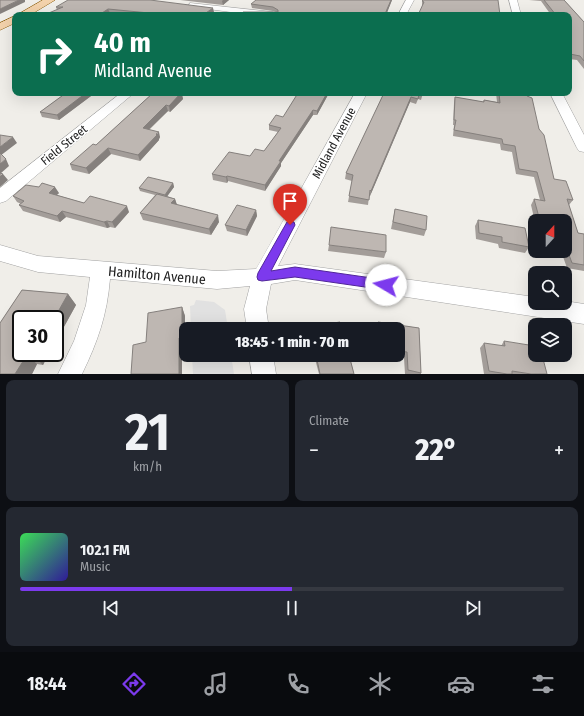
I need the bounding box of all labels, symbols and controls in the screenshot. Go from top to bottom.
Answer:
text: 40 m [94,26,151,59]
icon: right [28,28,80,80]
text: Midland Avenue [94,60,212,82]
street label: Midland Avenue [309,105,359,181]
street label: Field Street [38,122,90,168]
pin [273,184,307,225]
icon: arrive [279,190,301,212]
north arrow [528,214,572,258]
map controls [528,214,572,362]
street label: Hamilton Avenue [107,263,206,288]
position arrow [365,264,407,306]
button: search [528,266,572,310]
speed limit sign: 30 [12,310,64,362]
button: layers [528,318,572,362]
text: 18:45 · 1 min · 70 m [235,333,349,351]
text: 21 [125,401,170,464]
text: Climate [309,413,349,428]
text: 22° [415,432,458,468]
text: − [309,437,319,464]
text: + [554,437,564,464]
text: km/h [133,459,162,474]
text: 102.1 FM [80,541,130,559]
text: Music [80,559,110,574]
icon: previous [100,597,122,619]
icon: pause [281,597,303,619]
icon: next [462,597,484,619]
icon: directions [120,670,148,698]
icon: music [202,670,230,698]
icon: phone [284,670,312,698]
icon: climate [366,670,394,698]
icon: car [447,670,475,698]
icon: filters [529,670,557,698]
text: 18:44 [27,673,67,695]

